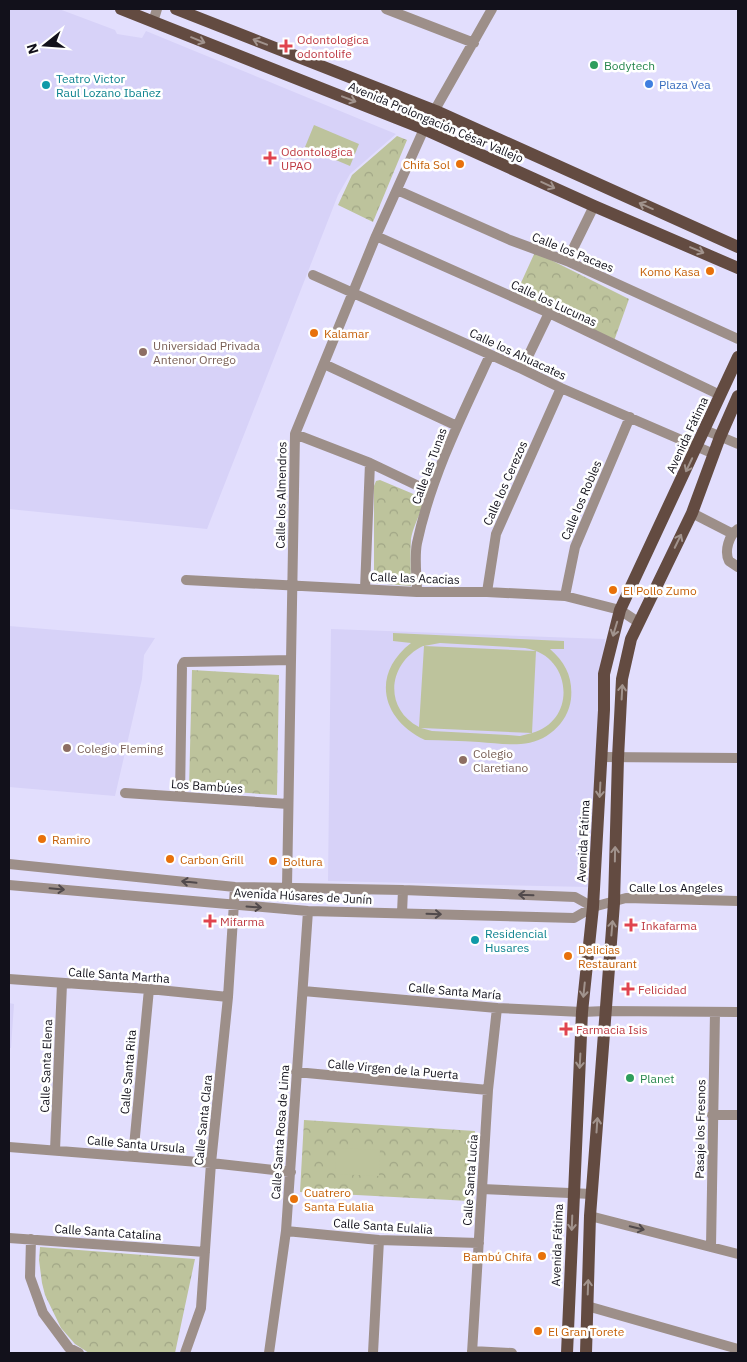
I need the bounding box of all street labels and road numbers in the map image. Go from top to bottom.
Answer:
street label: Avenida Prolongación César Vallejo [346,78,526,166]
street label: Calle los Pacaes [530,229,616,275]
street label: Calle los Lucunas [509,277,599,330]
street label: Calle los Ahuacates [467,325,569,383]
street label: Avenida Fátima [663,394,711,476]
street label: Calle las Tunas [408,426,450,506]
street label: Calle los Cerezos [480,438,530,528]
street label: Calle los Almendros [273,441,289,549]
street label: Calle los Robles [557,458,605,542]
street label: Calle las Acacias [370,569,460,587]
street label: Los Bambúes [170,776,244,796]
street label: Avenida Fátima [573,799,593,883]
street label: Calle Los Angeles [629,880,723,895]
street label: Avenida Húsares de Junín [233,885,373,907]
street label: Calle Santa Martha [68,964,171,986]
street label: Calle Santa María [408,979,503,1003]
street label: Calle Santa Elena [37,1018,55,1113]
street label: Calle Santa Rita [117,1029,139,1115]
street label: Calle Virgen de la Puerta [327,1056,460,1082]
street label: Calle Santa Rosa de Lima [268,1064,292,1200]
street label: Calle Santa Clara [191,1073,215,1166]
street label: Pasaje los Fresnos [692,1079,708,1179]
street label: Calle Santa Ursula [86,1132,186,1156]
street label: Calle Santa Lucia [459,1133,481,1226]
street label: Avenida Fátima [548,1203,566,1287]
street label: Calle Santa Eulalia [333,1215,434,1237]
street label: Calle Santa Catalina [54,1221,163,1243]

